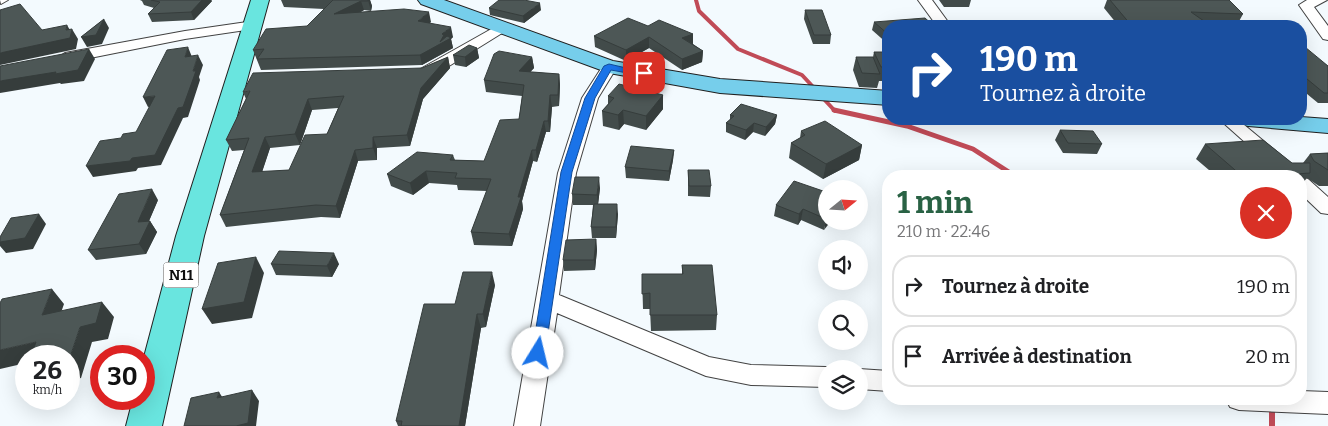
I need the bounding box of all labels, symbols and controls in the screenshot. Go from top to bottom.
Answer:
text: 190 m [980,38,1078,80]
icon: right [897,40,962,105]
pin [623,52,665,94]
icon: arrive [630,59,658,87]
text: Tournez à droite [980,80,1146,107]
north arrow [818,180,868,230]
map controls [818,180,868,410]
text: 1 min [897,185,973,221]
button: close [1240,187,1292,239]
text: 210 m · 22:46 [897,222,990,241]
button: sound [818,240,868,290]
road number: N11 [164,262,198,288]
icon: right [899,272,927,300]
text: Tournez à droite [942,275,1089,298]
text: 190 m [1237,275,1290,298]
button: search [818,300,868,350]
position arrow [511,326,563,378]
icon: arrive [899,342,927,370]
speed limit sign: 30 [90,345,155,410]
text: Arrivée à destination [942,345,1132,368]
text: 20 m [1246,345,1290,368]
text: 26 [33,356,62,386]
button: layers [818,360,868,410]
text: km/h [33,383,62,397]

